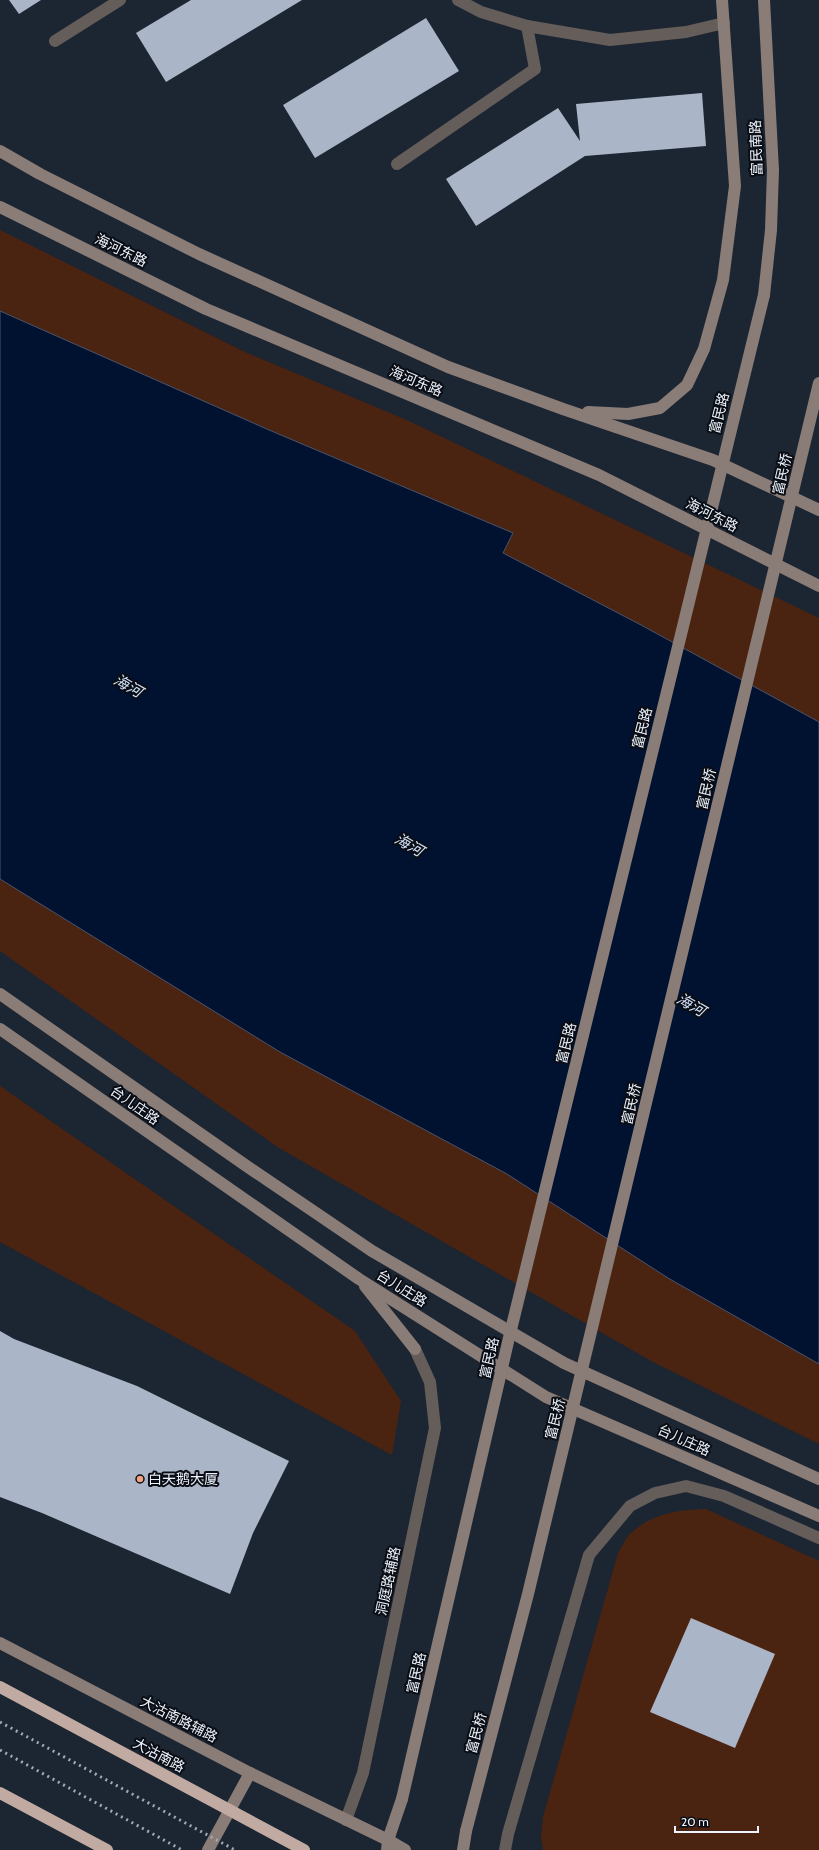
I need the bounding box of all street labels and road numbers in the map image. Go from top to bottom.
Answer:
street label: 富民南路 [746,120,766,176]
street label: 海河东路 [92,230,150,270]
street label: 海河东路 [387,362,445,400]
street label: 富民路 [705,390,733,436]
street label: 富民桥 [769,452,795,496]
street label: 海河东路 [683,494,741,536]
street label: 富民路 [628,705,656,751]
street label: 富民桥 [693,767,719,811]
street label: 富民路 [552,1020,580,1066]
street label: 台儿庄路 [107,1082,163,1128]
street label: 富民桥 [618,1082,644,1126]
street label: 台儿庄路 [373,1266,431,1310]
street label: 富民路 [476,1336,502,1380]
street label: 富民桥 [541,1396,569,1442]
street label: 台儿庄路 [655,1420,713,1460]
street label: 洞庭路辅路 [372,1545,404,1617]
street label: 富民路 [403,1651,429,1695]
street label: 大沽南路辅路 [137,1692,221,1746]
street label: 富民桥 [462,1710,490,1756]
street label: 大沽南路 [130,1734,188,1776]

